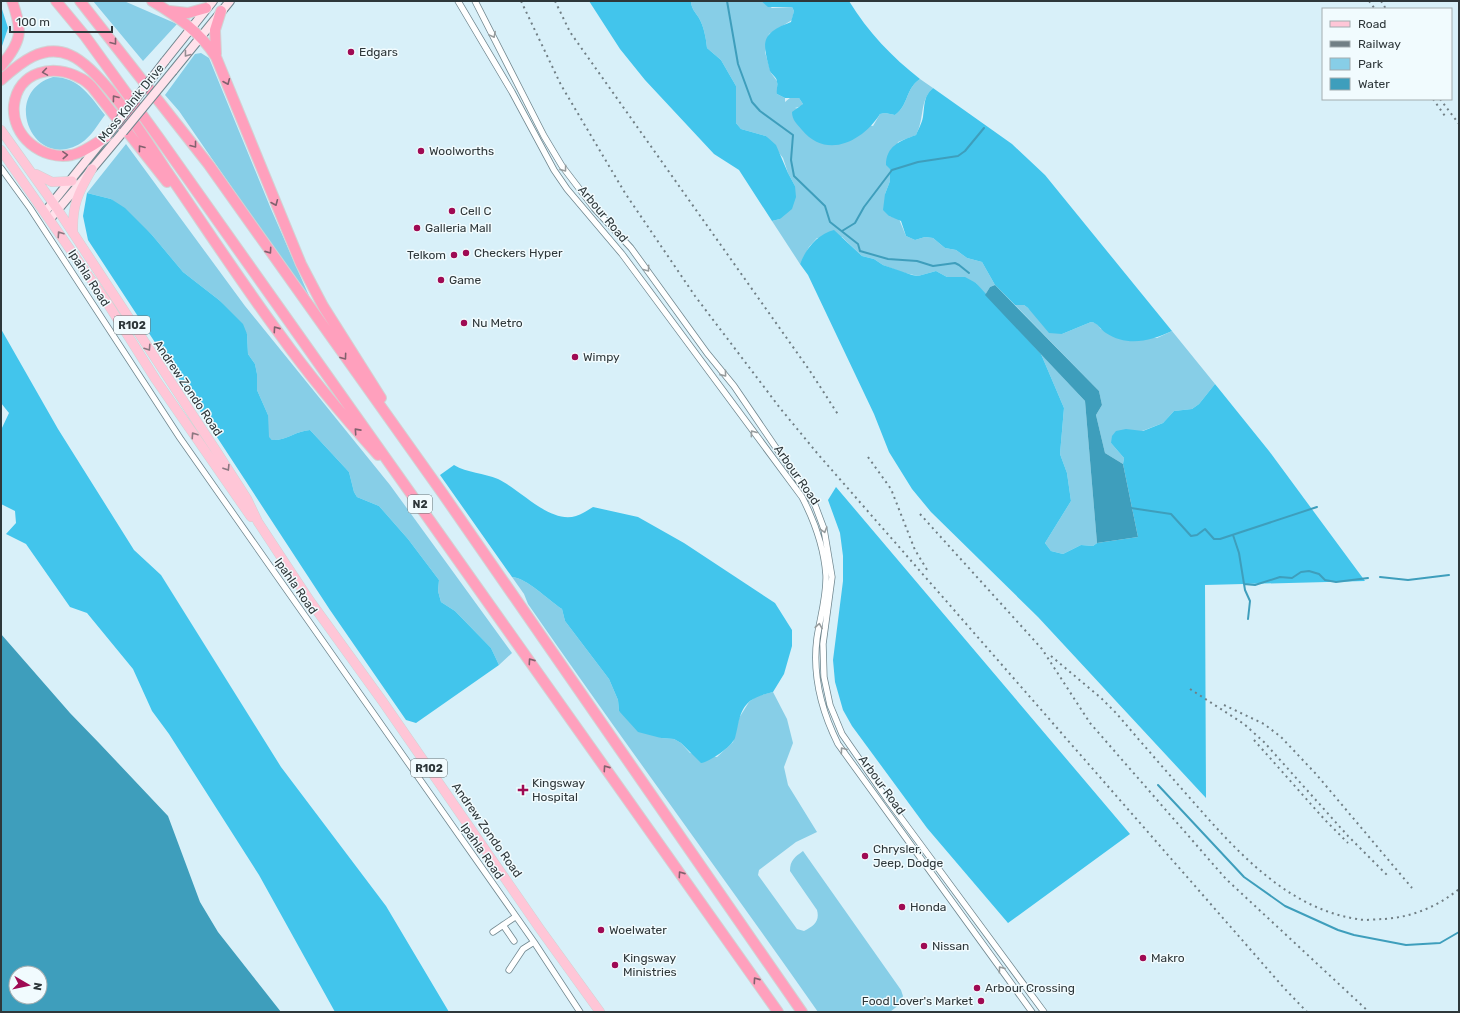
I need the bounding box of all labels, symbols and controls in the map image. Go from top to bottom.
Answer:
scale bar [10,8,112,34]
legend [1322,8,1452,100]
text: 100 m [16,15,50,29]
text: Road [1358,17,1386,31]
one-way arrow [488,31,496,39]
text: Railway [1358,37,1401,51]
one-way arrow [109,38,116,45]
place label: Edgars [359,45,398,59]
marker: Edgars [346,47,356,57]
one-way arrow [184,49,191,56]
text: Park [1358,57,1384,71]
street label: Moss Kolnik Drive [95,61,167,145]
one-way arrow [42,67,48,76]
one-way arrow [222,77,230,85]
text: Water [1358,77,1390,91]
one-way arrow [112,95,119,102]
one-way arrow [189,140,196,147]
place label: Woolworths [429,144,494,158]
one-way arrow [139,145,146,152]
marker: Woolworths [416,146,426,156]
one-way arrow [62,151,68,159]
one-way arrow [559,165,567,172]
street label: Arbour Road [575,183,631,245]
one-way arrow [270,198,278,206]
place label: Cell C [460,204,491,218]
marker: Cell C [447,206,457,216]
place label: Galleria Mall [425,221,491,235]
marker: Galleria Mall [412,223,422,233]
one-way arrow [57,231,65,238]
one-way arrow [264,246,271,253]
place label: Checkers Hyper [474,246,563,260]
street label: Ipahla Road [65,247,113,309]
place label: Telkom [407,248,446,262]
marker: Checkers Hyper [461,248,471,258]
marker: Telkom [449,250,459,260]
one-way arrow [642,265,649,272]
place label: Game [449,273,481,287]
marker: Game [436,275,446,285]
road number: R102 [114,316,150,334]
place label: Nu Metro [472,316,523,330]
marker: Nu Metro [459,318,469,328]
one-way arrow [273,326,281,333]
street label: Andrew Zondo Road [151,338,225,438]
one-way arrow [143,344,150,351]
place label: Wimpy [583,350,620,364]
one-way arrow [339,352,346,359]
marker: Wimpy [570,352,580,362]
one-way arrow [720,369,727,376]
one-way arrow [354,428,361,436]
one-way arrow [750,430,758,437]
one-way arrow [191,432,199,439]
street label: Arbour Road [771,443,823,507]
one-way arrow [222,464,230,471]
road number: N2 [408,495,432,513]
one-way arrow [819,526,828,533]
street label: Ipahla Road [272,555,320,617]
one-way arrow [814,623,823,629]
one-way arrow [529,659,536,666]
one-way arrow [841,748,848,755]
street label: Arbour Road [856,753,908,817]
road number: R102 [411,759,447,777]
one-way arrow [604,765,611,772]
place label: Kingsway Hospital [532,776,585,804]
street label: Andrew Zondo Road [449,780,525,880]
marker: Kingsway Hospital [517,784,529,796]
street label: Ipahla Road [458,820,506,882]
place label: Chrysler, Jeep, Dodge [873,842,943,870]
marker: Chrysler, Jeep, Dodge [860,851,870,861]
one-way arrow [678,871,686,878]
place label: Honda [910,900,947,914]
marker: Honda [897,902,907,912]
place label: Woelwater [609,923,667,937]
marker: Woelwater [596,925,606,935]
place label: Nissan [932,939,969,953]
marker: Nissan [919,941,929,951]
place label: Kingsway Ministries [623,951,677,979]
place label: Makro [1151,951,1185,965]
marker: Makro [1138,953,1148,963]
marker: Kingsway Ministries [610,960,620,970]
north arrow [8,965,48,1005]
one-way arrow [998,966,1006,973]
one-way arrow [753,977,761,984]
place label: Arbour Crossing [985,981,1075,995]
text: N [30,982,44,991]
marker: Arbour Crossing [972,983,982,993]
place label: Food Lover's Market [862,994,973,1008]
marker: Food Lover's Market [976,996,986,1006]

